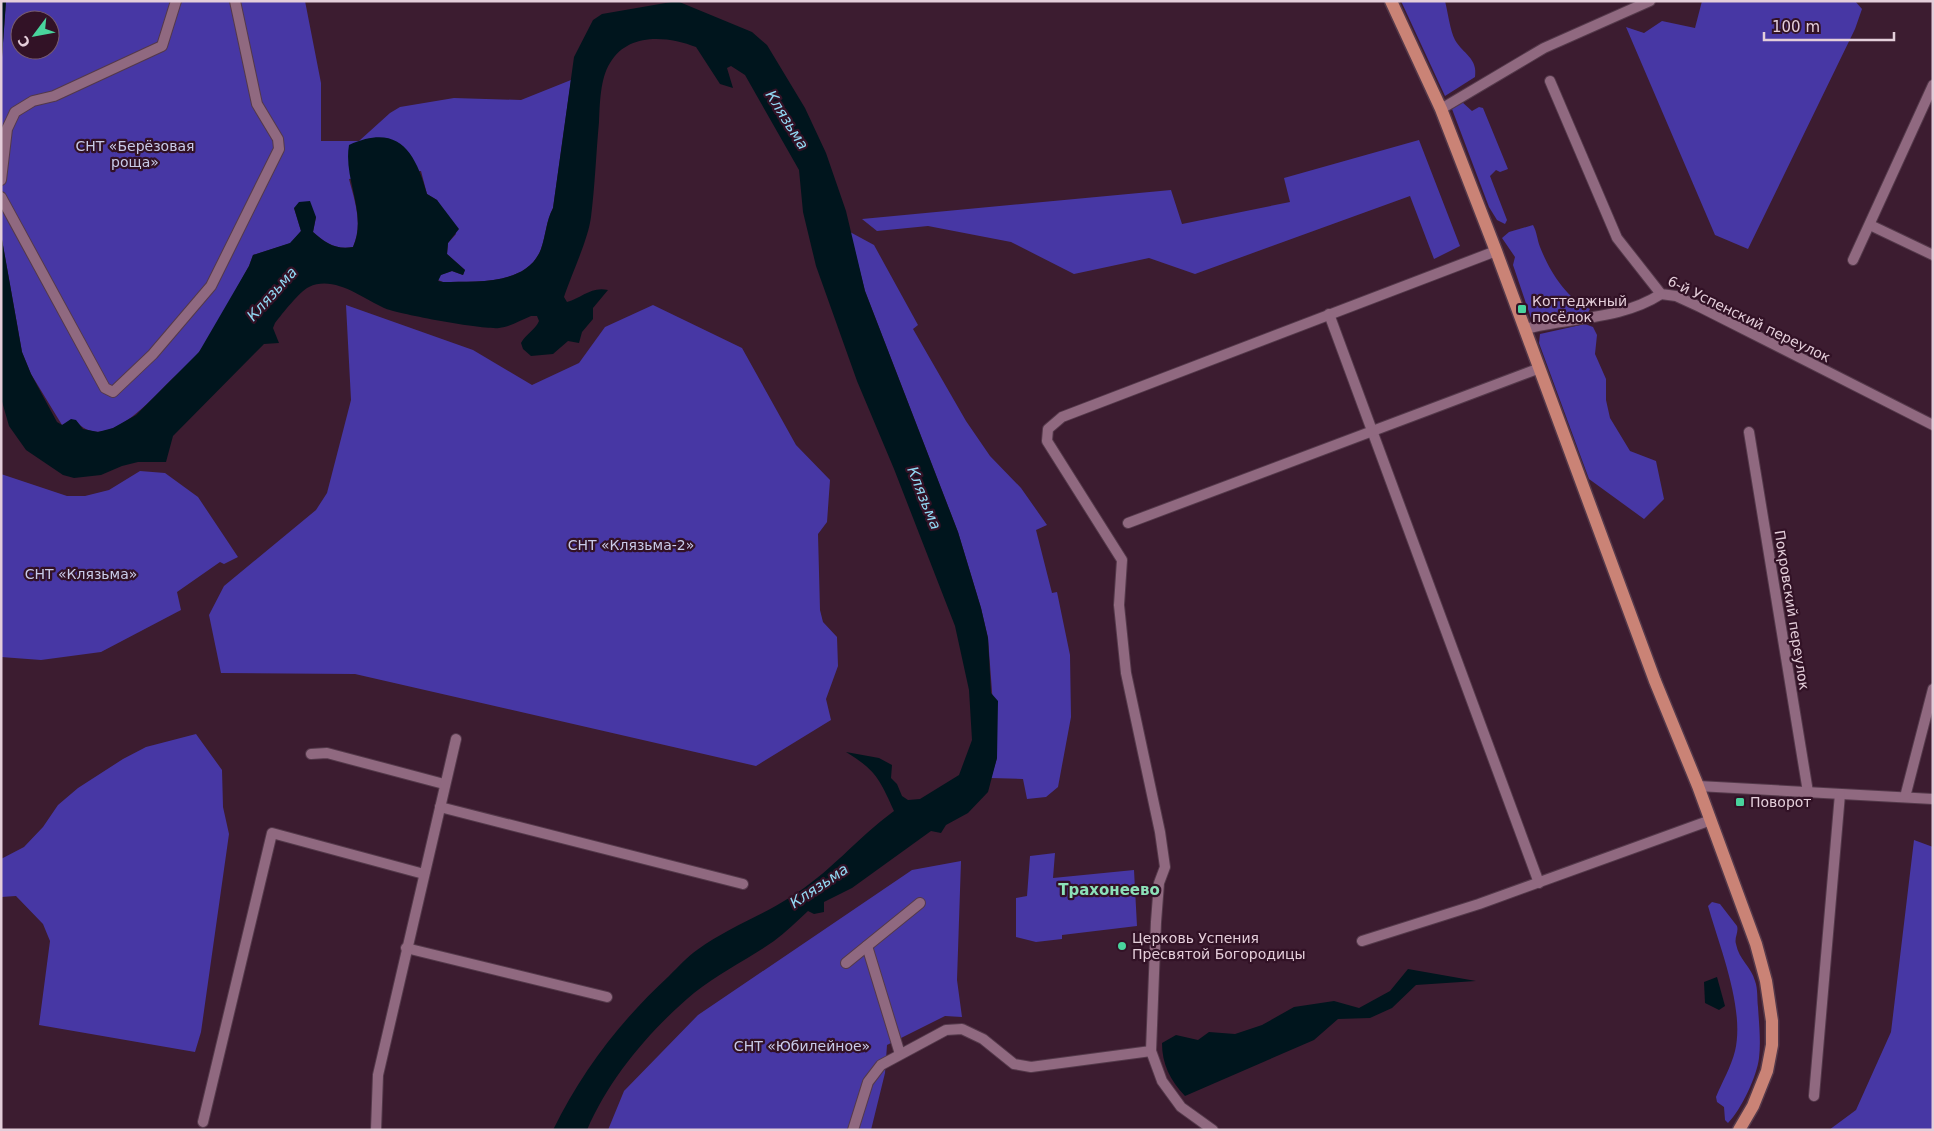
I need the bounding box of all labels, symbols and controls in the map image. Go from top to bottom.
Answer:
north arrow [10,10,60,60]
scale bar [1764,10,1894,42]
text: 100 m [1772,18,1820,36]
text: С [14,33,33,50]
water label: Клязьма [762,87,812,153]
park label: СНТ «Берёзовая роща» [76,138,194,170]
water label: Клязьма [243,263,301,325]
street label: 6-й Успенский переулок [1665,273,1833,365]
place label: Коттеджный посёлок [1532,293,1627,325]
marker: Коттеджный посёлок [1516,303,1528,315]
water label: Клязьма [903,464,945,532]
street label: Покровский переулок [1771,529,1813,691]
park label: СНТ «Клязьма-2» [568,537,694,553]
park label: СНТ «Клязьма» [25,566,137,582]
place label: Поворот [1750,794,1812,810]
marker: Поворот [1734,796,1746,808]
water label: Клязьма [786,860,852,912]
district label: Трахонеево [1058,881,1160,899]
place label: Церковь Успения Пресвятой Богородицы [1132,930,1306,962]
marker: Церковь Успения Пресвятой Богородицы [1116,940,1128,952]
park label: СНТ «Юбилейное» [734,1038,870,1054]

